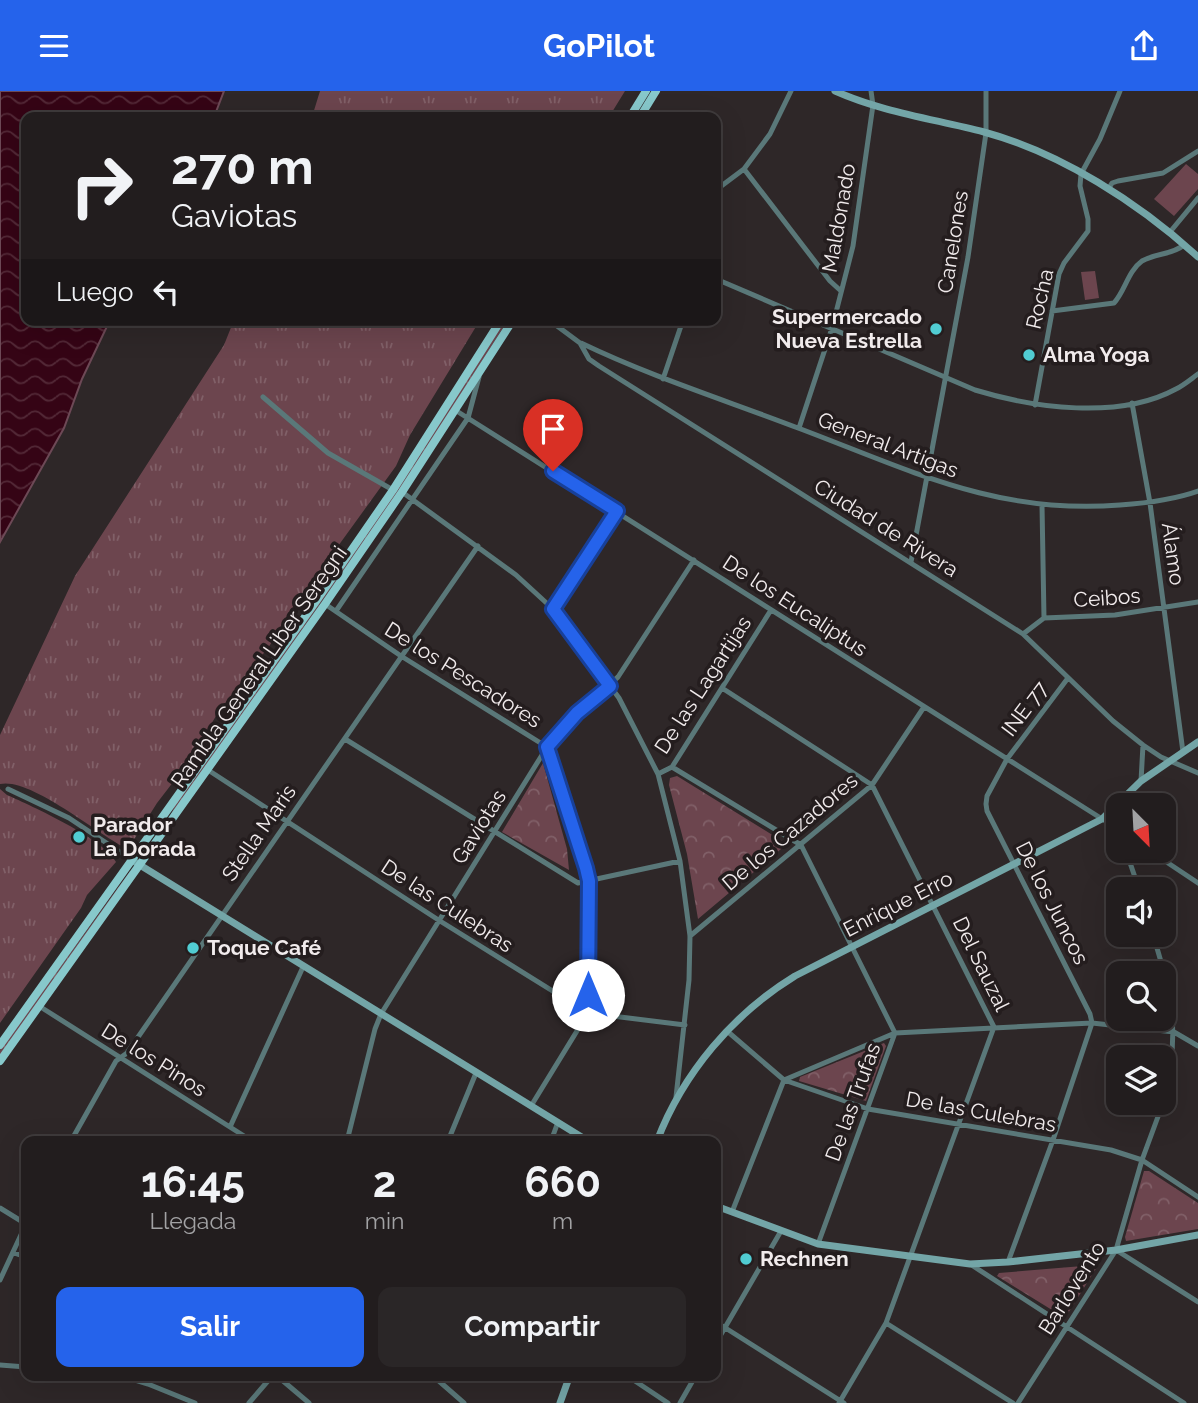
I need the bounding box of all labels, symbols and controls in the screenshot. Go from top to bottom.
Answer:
icon: menu [35,27,73,65]
text: GoPilot [543,27,655,64]
icon: share [1125,27,1163,65]
text: 270 m [171,138,314,195]
icon: right [56,140,147,231]
street label: Maldonado [817,161,860,274]
street label: Canelones [932,189,973,295]
text: Gaviotas [171,197,297,234]
street label: Rocha [1020,266,1059,331]
icon: left [147,273,185,311]
text: Luego [56,277,133,307]
place label: Supermercado Nueva Estrella [772,304,922,353]
marker: Supermercado Nueva Estrella [928,321,944,337]
place label: Alma Yoga [1043,342,1150,367]
marker: Alma Yoga [1021,347,1037,363]
pin [523,399,583,471]
street label: General Artigas [815,406,962,483]
icon: arrive [534,410,572,448]
street label: Ciudad de Rivera [810,473,963,582]
street label: Álamo [1157,521,1190,587]
street label: Rambla General Liber Seregni [165,541,352,792]
street label: De los Eucaliptus [718,550,872,662]
street label: Ceibos [1073,583,1141,612]
street label: De las Lagartijas [649,611,756,758]
street label: De los Pescadores [380,616,546,733]
street label: INE 77 [996,676,1054,741]
street label: De los Cazadores [717,768,862,896]
street label: Stella Maris [216,780,301,886]
street label: Gaviotas [446,785,511,869]
north arrow [1106,793,1176,863]
map controls [1106,793,1176,1115]
place label: Parador La Dorada [93,812,196,861]
marker: Parador La Dorada [71,829,87,845]
street label: De los Juncos [1011,837,1094,968]
street label: De las Culebras [377,854,518,957]
street label: Enrique Erro [839,865,957,942]
button: sound [1106,877,1176,947]
street label: Del Sauzal [948,912,1015,1015]
place label: Toque Café [207,935,322,960]
marker: Toque Café [185,940,201,956]
position arrow [551,958,625,1032]
button: search [1106,961,1176,1031]
street label: De los Pinos [97,1017,211,1102]
street label: De las Trufas [820,1039,885,1164]
button: layers [1106,1045,1176,1115]
street label: De las Culebras [904,1086,1058,1137]
text: 16:45 [141,1158,245,1207]
text: 2 [373,1158,396,1207]
text: 660 [524,1158,601,1207]
text: Llegada [149,1207,236,1234]
text: min [365,1207,404,1234]
text: m [552,1207,573,1234]
street label: Barlovento [1033,1236,1110,1339]
place label: Rechnen [760,1246,849,1271]
marker: Rechnen [738,1251,754,1267]
button: Salir [56,1287,364,1367]
button: Compartir [378,1287,686,1367]

